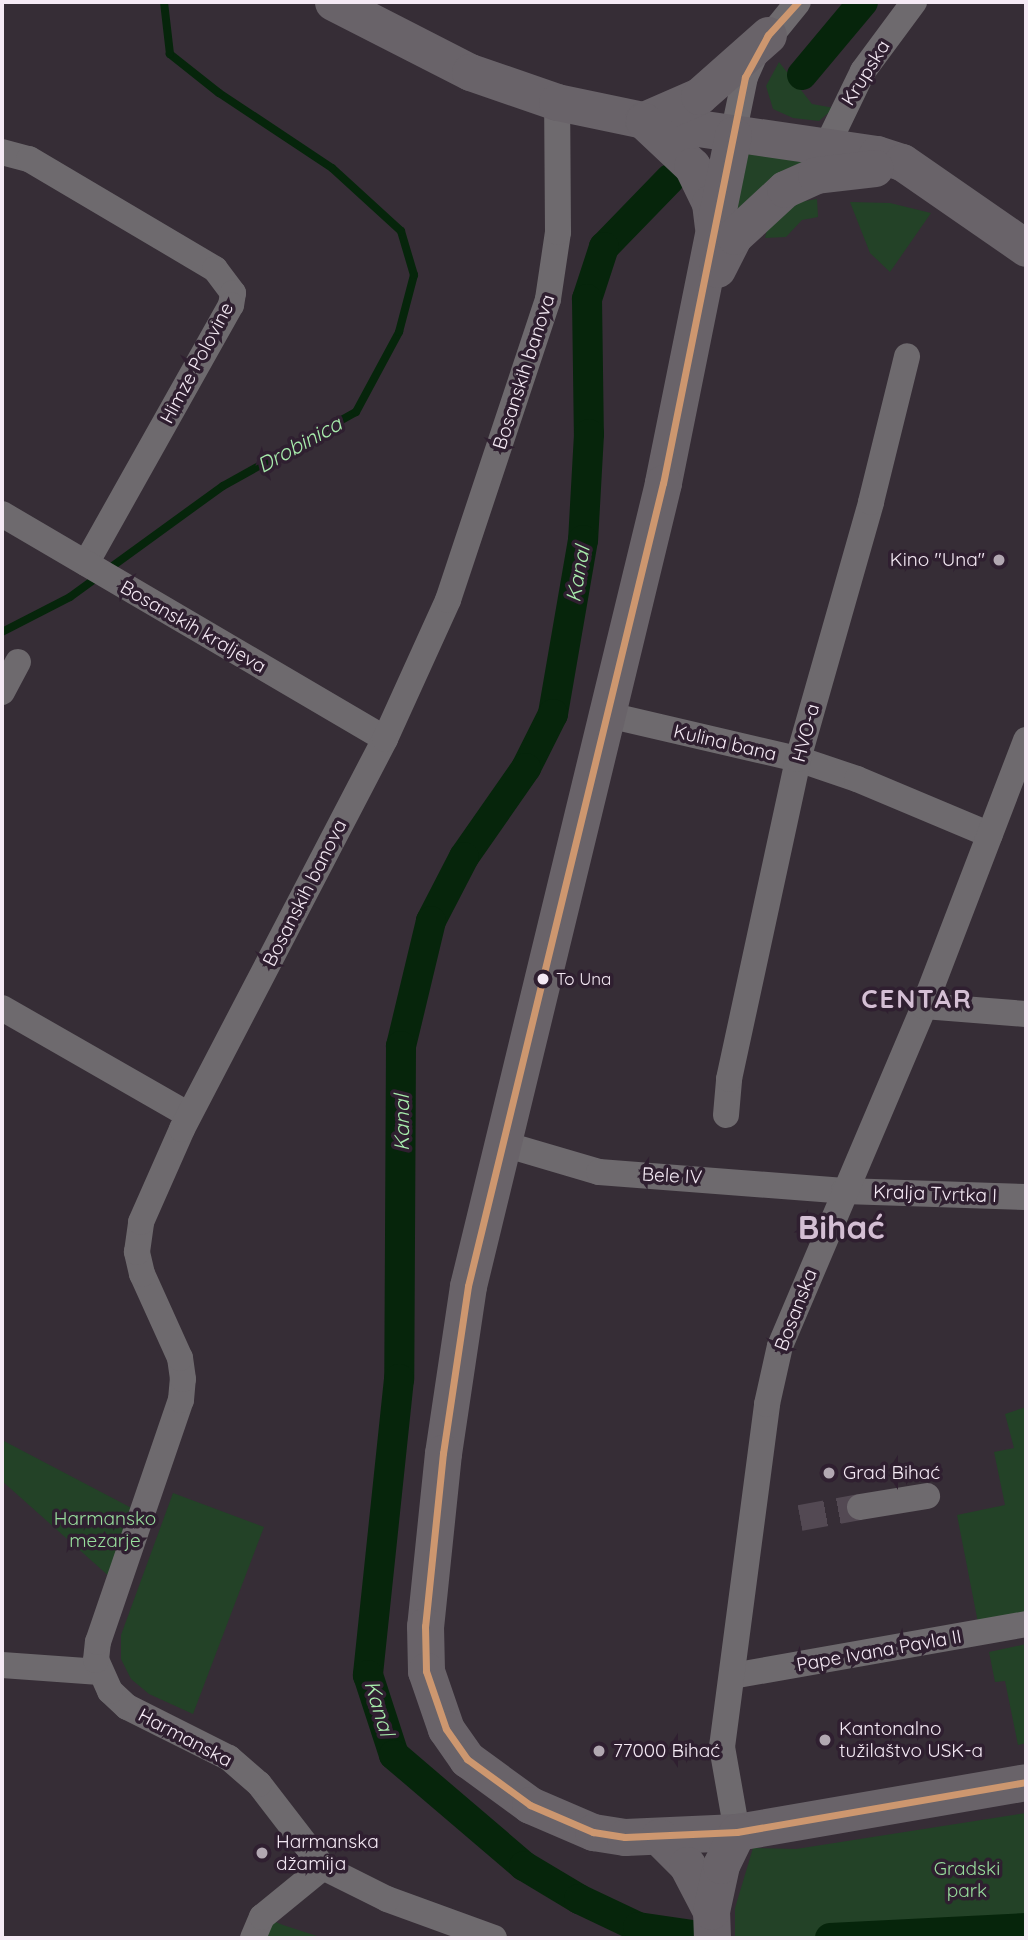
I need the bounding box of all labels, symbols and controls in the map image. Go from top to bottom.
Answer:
street label: Krupska [837,36,895,110]
street label: Bosanskih banova [488,292,560,452]
street label: Himze Polovine [156,299,238,427]
water label: Drobinica [252,410,346,478]
water label: Kanal [560,544,594,604]
place label: Kino "Una" [890,549,985,571]
marker: Kino "Una" [991,552,1007,568]
street label: Bosanskih kraljeva [116,576,270,678]
street label: HVO-a [787,701,825,765]
street label: Kulina bana [671,720,779,766]
street label: Bosanskih banova [258,816,352,970]
place label: To Una [556,969,611,989]
marker: To Una [536,972,550,986]
district label: CENTAR [862,983,972,1015]
water label: Kanal [388,1095,414,1151]
street label: Bele IV [641,1163,703,1189]
street label: Kralja Tvrtka I [873,1180,997,1208]
district label: Bihać [798,1207,884,1247]
street label: Bosanska [770,1266,822,1354]
place label: Grad Bihać [843,1462,940,1484]
marker: Grad Bihać [821,1465,837,1481]
park label: Harmansko mezarje [54,1508,156,1552]
street label: Pape Ivana Pavla II [795,1625,963,1677]
water label: Kanal [360,1677,400,1739]
street label: Harmanska [134,1704,236,1772]
place label: Kantonalno tužilaštvo USK-a [839,1718,983,1762]
marker: Kantonalno tužilaštvo USK-a [817,1732,833,1748]
place label: 77000 Bihać [613,1740,720,1762]
marker: 77000 Bihać [591,1743,607,1759]
place label: Harmanska džamija [276,1831,379,1875]
marker: Harmanska džamija [254,1845,270,1861]
park label: Gradski park [934,1858,1000,1902]

